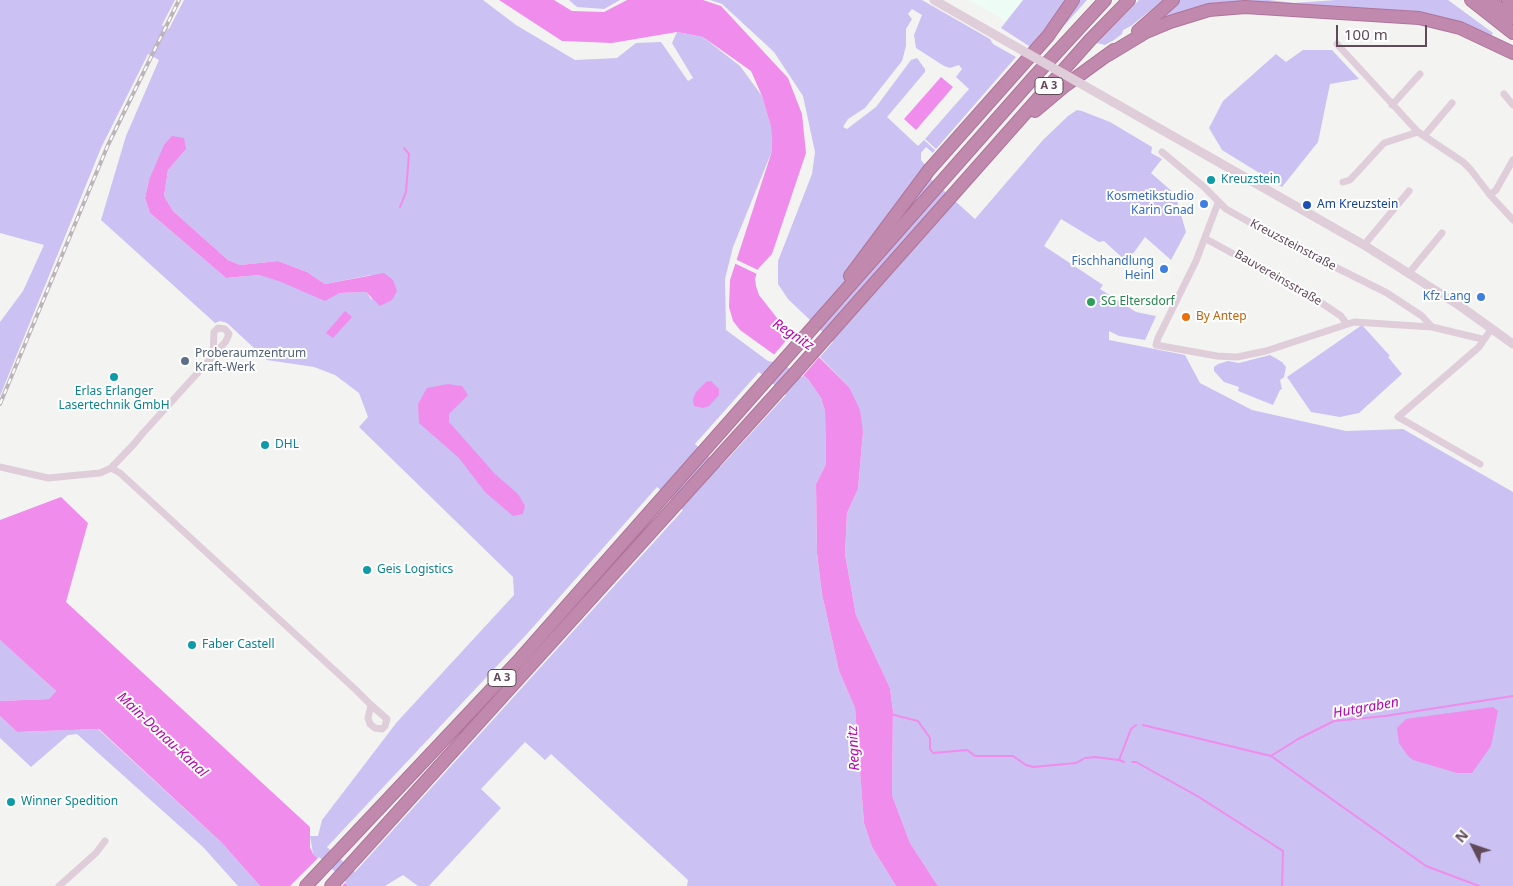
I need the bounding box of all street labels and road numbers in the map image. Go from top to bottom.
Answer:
road number: A 3 [1035,78,1063,94]
street label: Kreuzsteinstraße [1248,216,1338,274]
street label: Bauvereinsstraße [1232,247,1324,309]
road number: A 3 [488,670,516,686]

